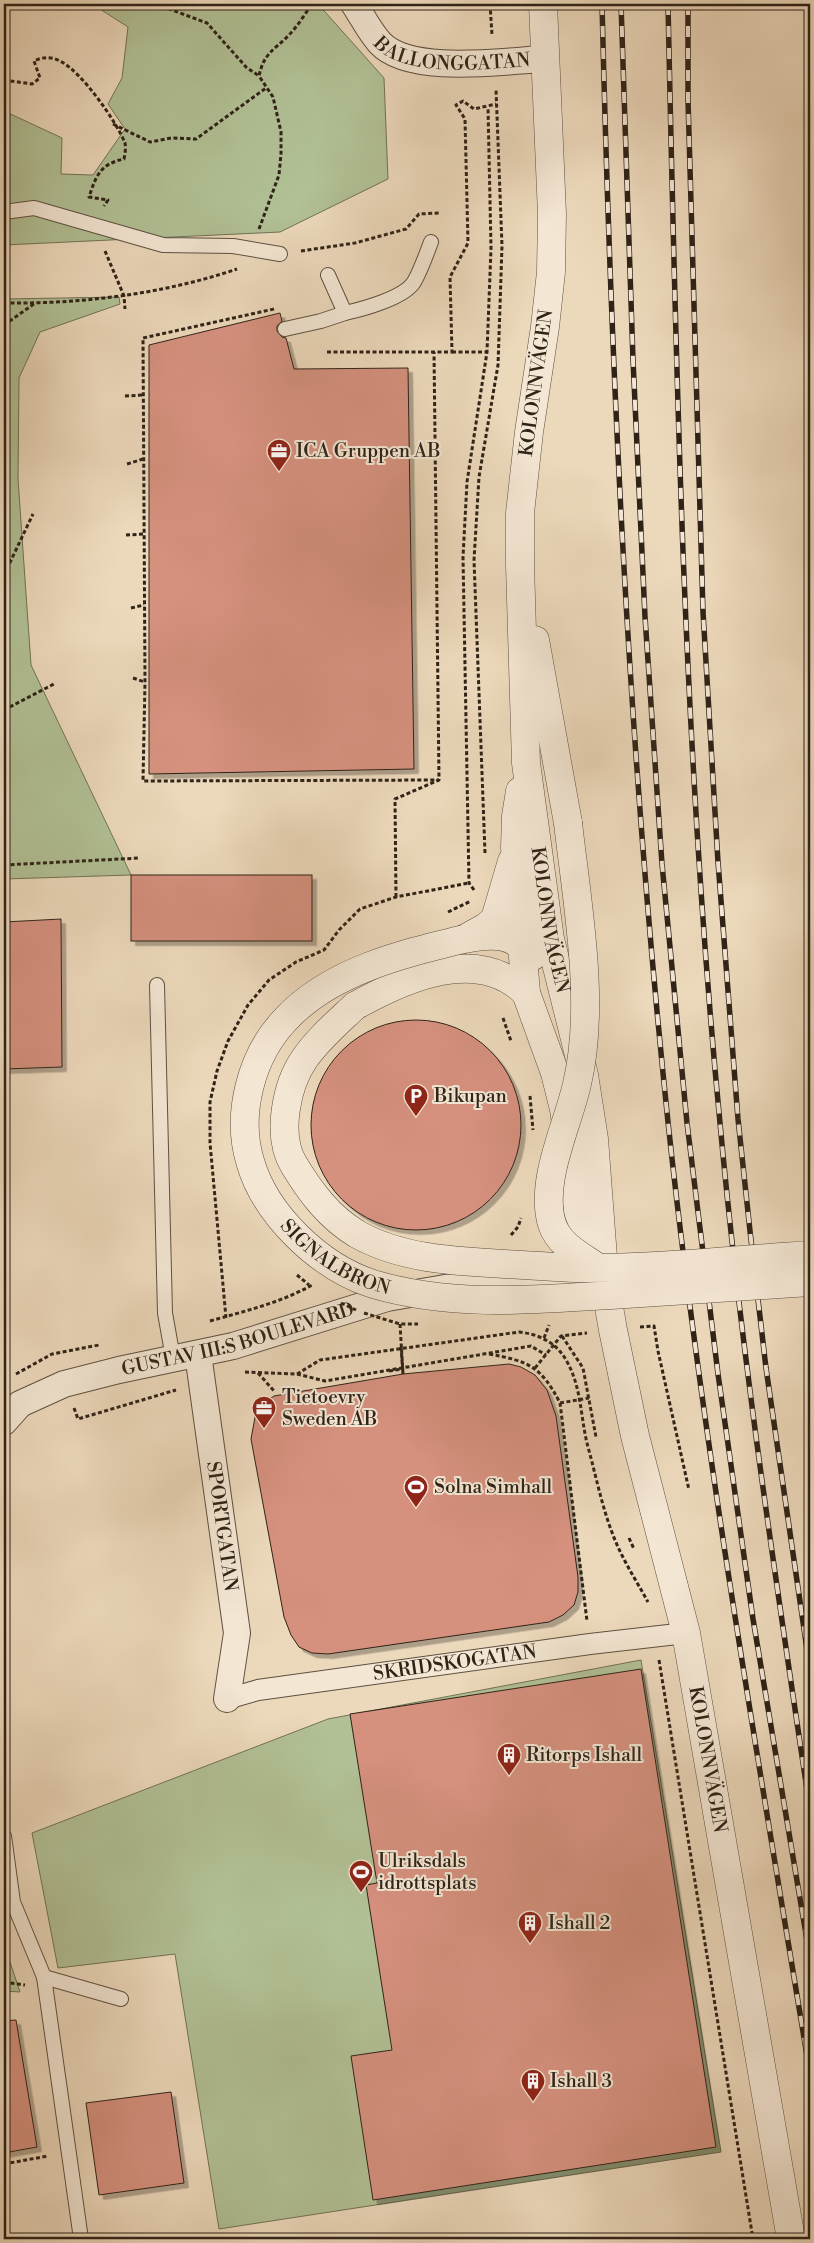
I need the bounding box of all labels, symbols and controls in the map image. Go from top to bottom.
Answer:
street label: BALLONGGATAN [368,31,531,76]
street label: KOLONNVÄGEN [513,308,558,458]
office icon: ICA Gruppen AB [266,438,292,472]
place label: ICA Gruppen AB [296,439,441,463]
street label: KOLONNVÄGEN [526,845,575,995]
parking icon: Bikupan [403,1083,429,1117]
place label: Bikupan [433,1084,507,1108]
street label: SIGNALBRON [275,1214,393,1300]
street label: GUSTAV III:S BOULEVARD [119,1297,357,1381]
place label: Tietoevry Sweden AB [282,1385,377,1431]
office icon: Tietoevry Sweden AB [251,1395,277,1429]
street label: SPORTGATAN [201,1460,243,1593]
sports icon: Solna Simhall [403,1474,429,1508]
place label: Solna Simhall [434,1475,552,1499]
street label: SKRIDSKOGATAN [372,1640,538,1686]
street label: KOLONNVÄGEN [683,1684,732,1834]
building icon: Ritorps Ishall [496,1742,522,1776]
place label: Ritorps Ishall [526,1743,642,1767]
place label: Ulriksdals idrottsplats [378,1849,477,1895]
sports icon: Ulriksdals idrottsplats [348,1859,374,1893]
building icon: Ishall 2 [517,1910,543,1944]
place label: Ishall 2 [548,1911,610,1935]
building icon: Ishall 3 [520,2068,546,2102]
place label: Ishall 3 [550,2069,612,2093]

